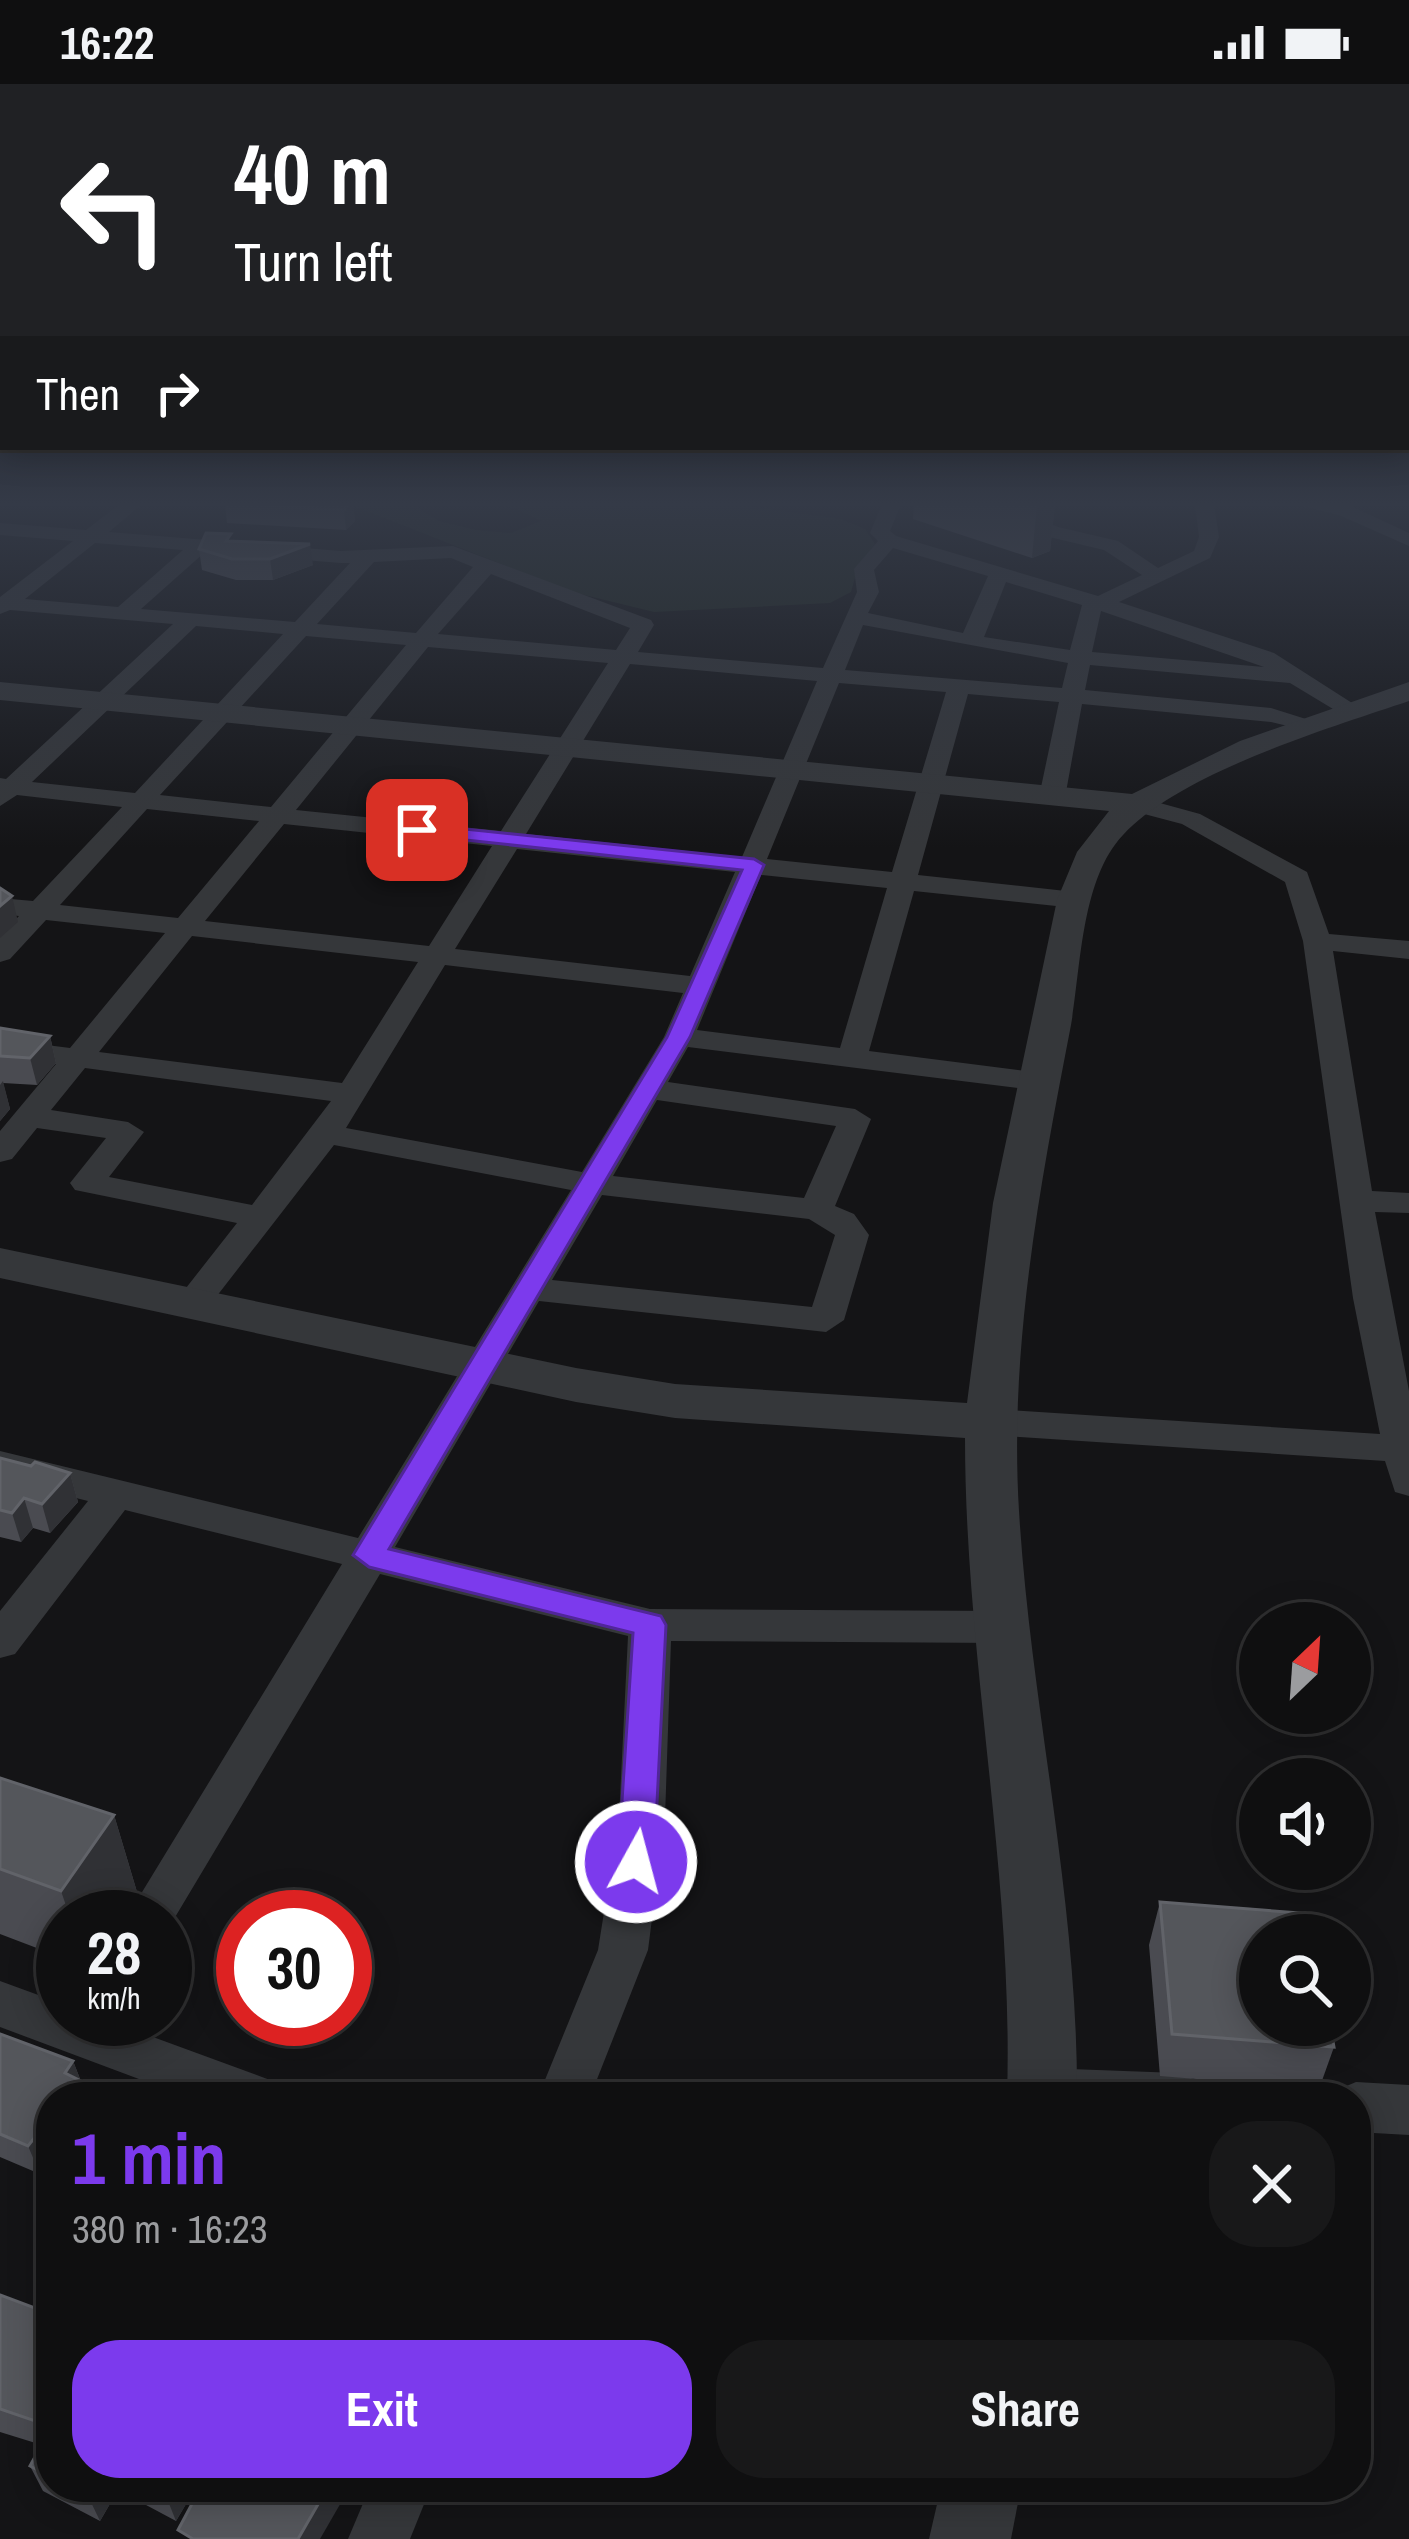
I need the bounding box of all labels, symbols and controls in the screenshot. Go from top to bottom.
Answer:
text: 16:22 [60,12,154,73]
text: 40 m [234,117,391,230]
icon: left [36,132,192,288]
text: Turn left [234,225,393,298]
icon: right [144,360,210,426]
text: Then [36,363,120,424]
pin [366,779,468,881]
icon: arrive [384,797,450,863]
north arrow [1239,1602,1371,1734]
map controls [1239,1602,1371,2046]
button: sound [1239,1758,1371,1890]
position arrow [573,1799,699,1925]
speed limit sign: 30 [216,1890,372,2046]
text: 28 [87,1912,141,1993]
button: search [1239,1914,1371,2046]
text: km/h [87,1978,141,2018]
text: 1 min [72,2109,226,2206]
button: close [1209,2121,1335,2247]
text: 380 m · 16:23 [72,2203,268,2255]
button: Exit [72,2340,692,2478]
button: Share [716,2340,1335,2478]

